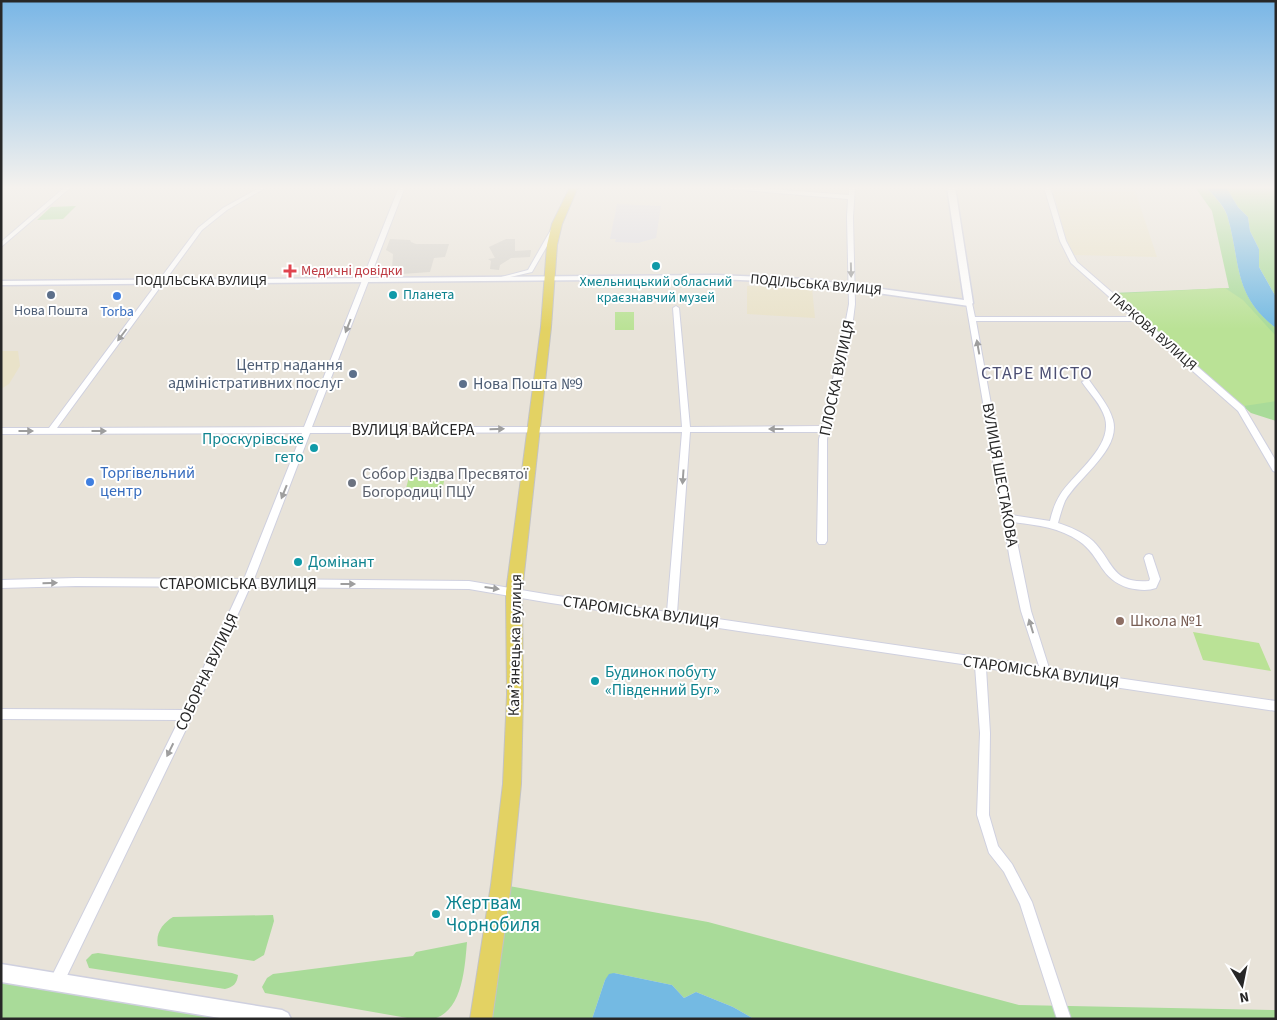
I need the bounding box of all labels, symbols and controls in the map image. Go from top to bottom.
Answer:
marker: Хмельницький обласний краєзнавчий музей [650,260,662,272]
place label: Медичні довідки [301,261,403,281]
one-way arrow [847,262,855,278]
marker: Медичні довідки [283,264,297,278]
street label: ПОДІЛЬСЬКА ВУЛИЦЯ [749,269,883,301]
street label: ПОДІЛЬСЬКА ВУЛИЦЯ [135,271,267,291]
place label: Хмельницький обласний краєзнавчий музей [580,272,732,308]
place label: Планета [403,285,454,305]
street label: ПАРКОВА ВУЛИЦЯ [1105,288,1201,376]
marker: Нова Пошта [45,289,57,301]
marker: Планета [387,289,399,301]
marker: Torba [111,290,123,302]
place label: Нова Пошта [14,301,88,321]
place label: Torba [100,302,134,322]
street label: ПЛОСКА ВУЛИЦЯ [814,318,860,438]
one-way arrow [344,319,352,334]
one-way arrow [117,328,127,342]
one-way arrow [973,338,981,354]
place label: Центр надання адміністративних послуг [168,354,343,394]
district label: СТАРЕ МІСТО [981,361,1093,386]
marker: Центр надання адміністративних послуг [347,368,359,380]
place label: Нова Пошта №9 [473,373,583,395]
marker: Нова Пошта №9 [457,378,469,390]
street label: ВУЛИЦЯ ШЕСТАКОВА [977,401,1024,549]
street label: ВУЛИЦЯ ВАЙСЕРА [351,419,475,441]
one-way arrow [490,425,506,433]
one-way arrow [768,425,784,433]
one-way arrow [92,426,108,434]
one-way arrow [18,427,34,435]
place label: Проскурівське гето [202,428,304,468]
marker: Проскурівське гето [308,442,320,454]
place label: Торгівельний центр [100,462,195,502]
place label: Собор Різдва Пресвятої Богородиці ПЦУ [362,463,529,503]
one-way arrow [678,470,686,486]
marker: Торгівельний центр [84,476,96,488]
marker: Собор Різдва Пресвятої Богородиці ПЦУ [346,477,358,489]
one-way arrow [280,485,288,500]
place label: Домінант [308,551,374,573]
marker: Домінант [292,556,304,568]
street label: СТАРОМІСЬКА ВУЛИЦЯ [159,573,317,595]
street label: Камʼянецька вулиця [503,574,527,716]
one-way arrow [42,579,58,587]
one-way arrow [341,581,357,589]
one-way arrow [484,585,500,593]
street label: СТАРОМІСЬКА ВУЛИЦЯ [562,590,720,634]
street label: СОБОРНА ВУЛИЦЯ [170,610,244,734]
place label: Школа №1 [1130,610,1202,632]
marker: Школа №1 [1114,615,1126,627]
one-way arrow [1027,619,1035,634]
street label: СТАРОМІСЬКА ВУЛИЦЯ [962,650,1120,694]
place label: Будинок побуту «Південний Буг» [605,661,720,701]
marker: Будинок побуту «Південний Буг» [589,675,601,687]
one-way arrow [166,743,174,757]
place label: Жертвам Чорнобиля [446,890,540,939]
marker: Жертвам Чорнобиля [430,908,442,920]
north arrow [1217,960,1267,1010]
text: N [1238,986,1250,1007]

